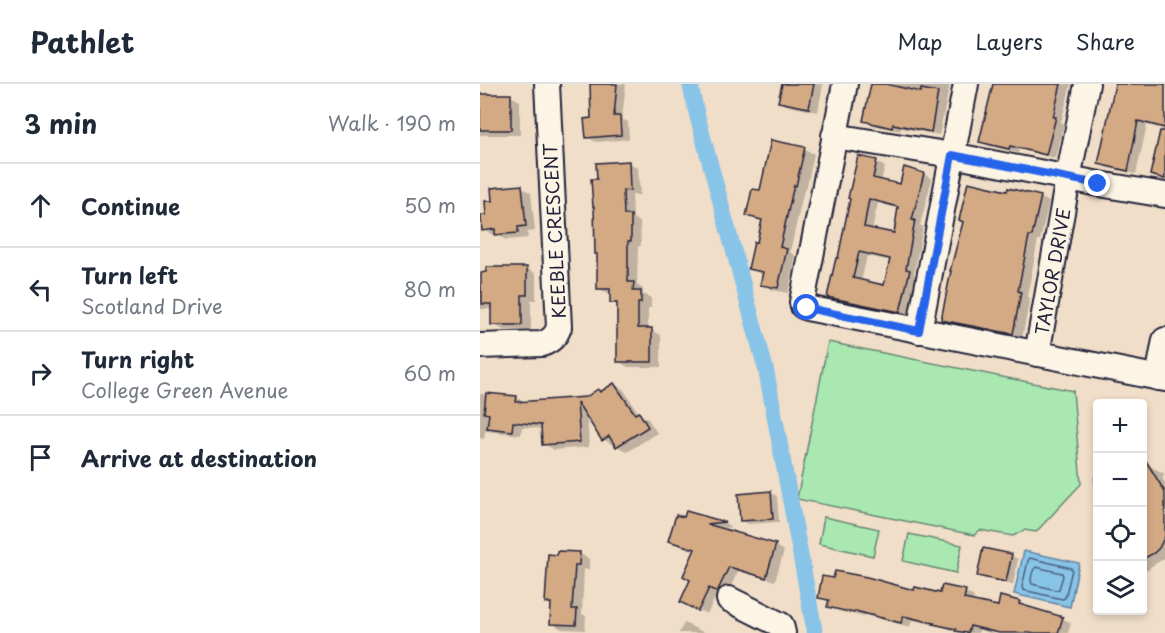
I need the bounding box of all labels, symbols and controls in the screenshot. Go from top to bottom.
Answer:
text: Pathlet [30,20,134,63]
text: Map [898,25,942,57]
text: Layers [975,25,1043,57]
text: Share [1076,25,1135,57]
text: 3 min [24,104,97,143]
text: Walk · 190 m [328,108,456,138]
street label: KEEBLE CRESCENT [536,142,572,319]
route end [1084,170,1110,196]
icon: ahead [24,189,57,222]
text: Continue [81,189,180,222]
text: 50 m [404,190,456,220]
street label: TAYLOR DRIVE [1027,206,1076,337]
text: Turn left [81,258,178,291]
icon: left [24,273,57,306]
text: 80 m [404,274,456,304]
text: Scotland Drive [81,291,223,321]
route start [793,294,819,320]
text: Turn right [81,342,194,375]
icon: right [24,357,57,390]
text: 60 m [404,358,456,388]
text: College Green Avenue [81,375,289,405]
map controls [1093,399,1147,615]
button: + [1093,399,1147,453]
icon: arrive [24,441,57,474]
text: Arrive at destination [81,441,317,474]
button: − [1093,453,1147,507]
button: locate [1093,507,1147,561]
button: layers [1093,561,1147,615]

